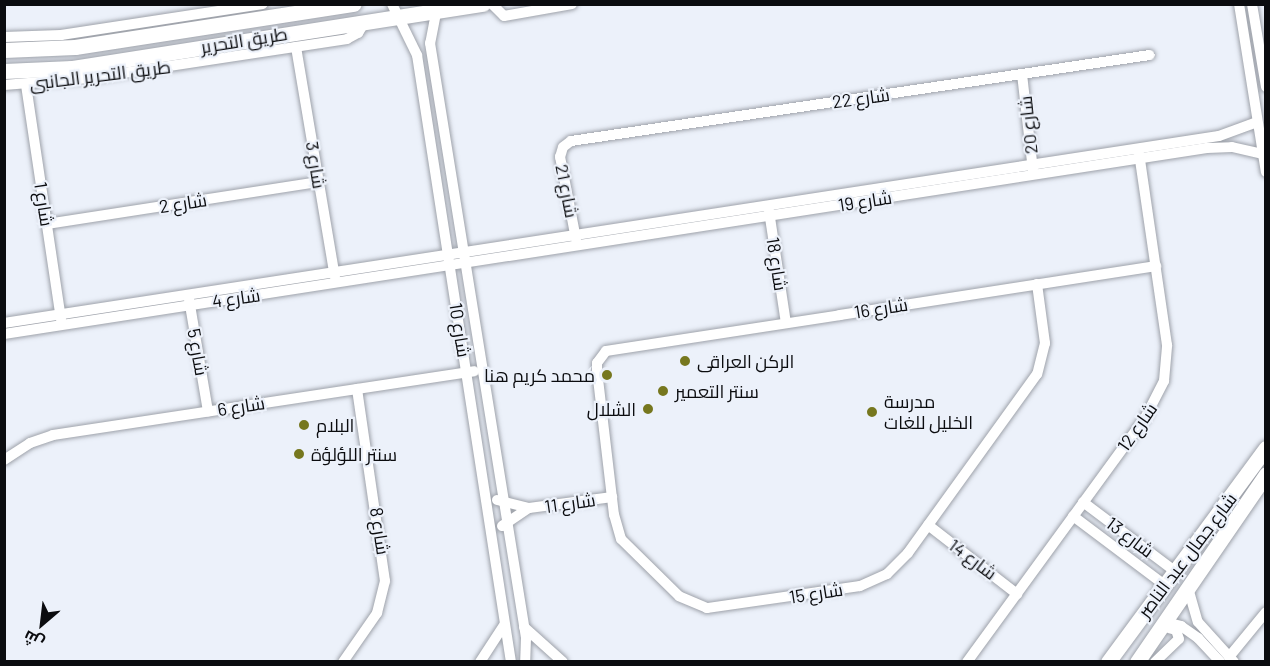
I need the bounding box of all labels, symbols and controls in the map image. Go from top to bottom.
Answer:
street label: طريق التحرير [199,22,289,58]
street label: طريق التحرير الجانبى [28,56,172,94]
street label: شارع 22 [831,83,891,113]
street label: شارع 20 [1014,95,1042,155]
street label: شارع 3 [302,140,330,190]
street label: شارع 21 [551,162,583,220]
street label: شارع 1 [30,180,58,228]
street label: شارع 19 [837,186,893,216]
street label: شارع 2 [158,189,208,217]
street label: شارع 18 [762,236,792,292]
street label: شارع 4 [211,284,261,312]
street label: شارع 16 [853,293,909,323]
street label: شارع 10 [445,301,475,359]
street label: شارع 5 [183,327,213,377]
place label: الركن العراقى [697,350,794,372]
marker: الركن العراقى [678,354,692,368]
place label: محمد كريم هنا [484,364,595,386]
marker: محمد كريم هنا [600,368,614,382]
place label: سنتر التعمير [675,380,759,402]
marker: سنتر التعمير [656,384,670,398]
place label: مدرسة الخليل للغات [884,391,973,434]
street label: شارع 6 [216,392,266,420]
place label: الشلال [587,398,636,420]
street label: شارع 12 [1113,399,1161,455]
marker: الشلال [641,402,655,416]
marker: مدرسة الخليل للغات [865,405,879,419]
place label: البلام [316,414,354,436]
marker: البلام [297,418,311,432]
place label: سنتر اللؤلؤة [311,443,397,465]
marker: سنتر اللؤلؤة [292,447,306,461]
street label: شارع جمال عبد الناصر [1133,488,1241,622]
street label: شارع 11 [543,489,597,517]
street label: شارع 8 [366,506,394,556]
street label: شارع 13 [1102,512,1158,562]
street label: شارع 14 [945,534,1001,584]
street label: شارع 15 [788,578,844,608]
north arrow [12,594,72,654]
text: ش [20,627,47,654]

